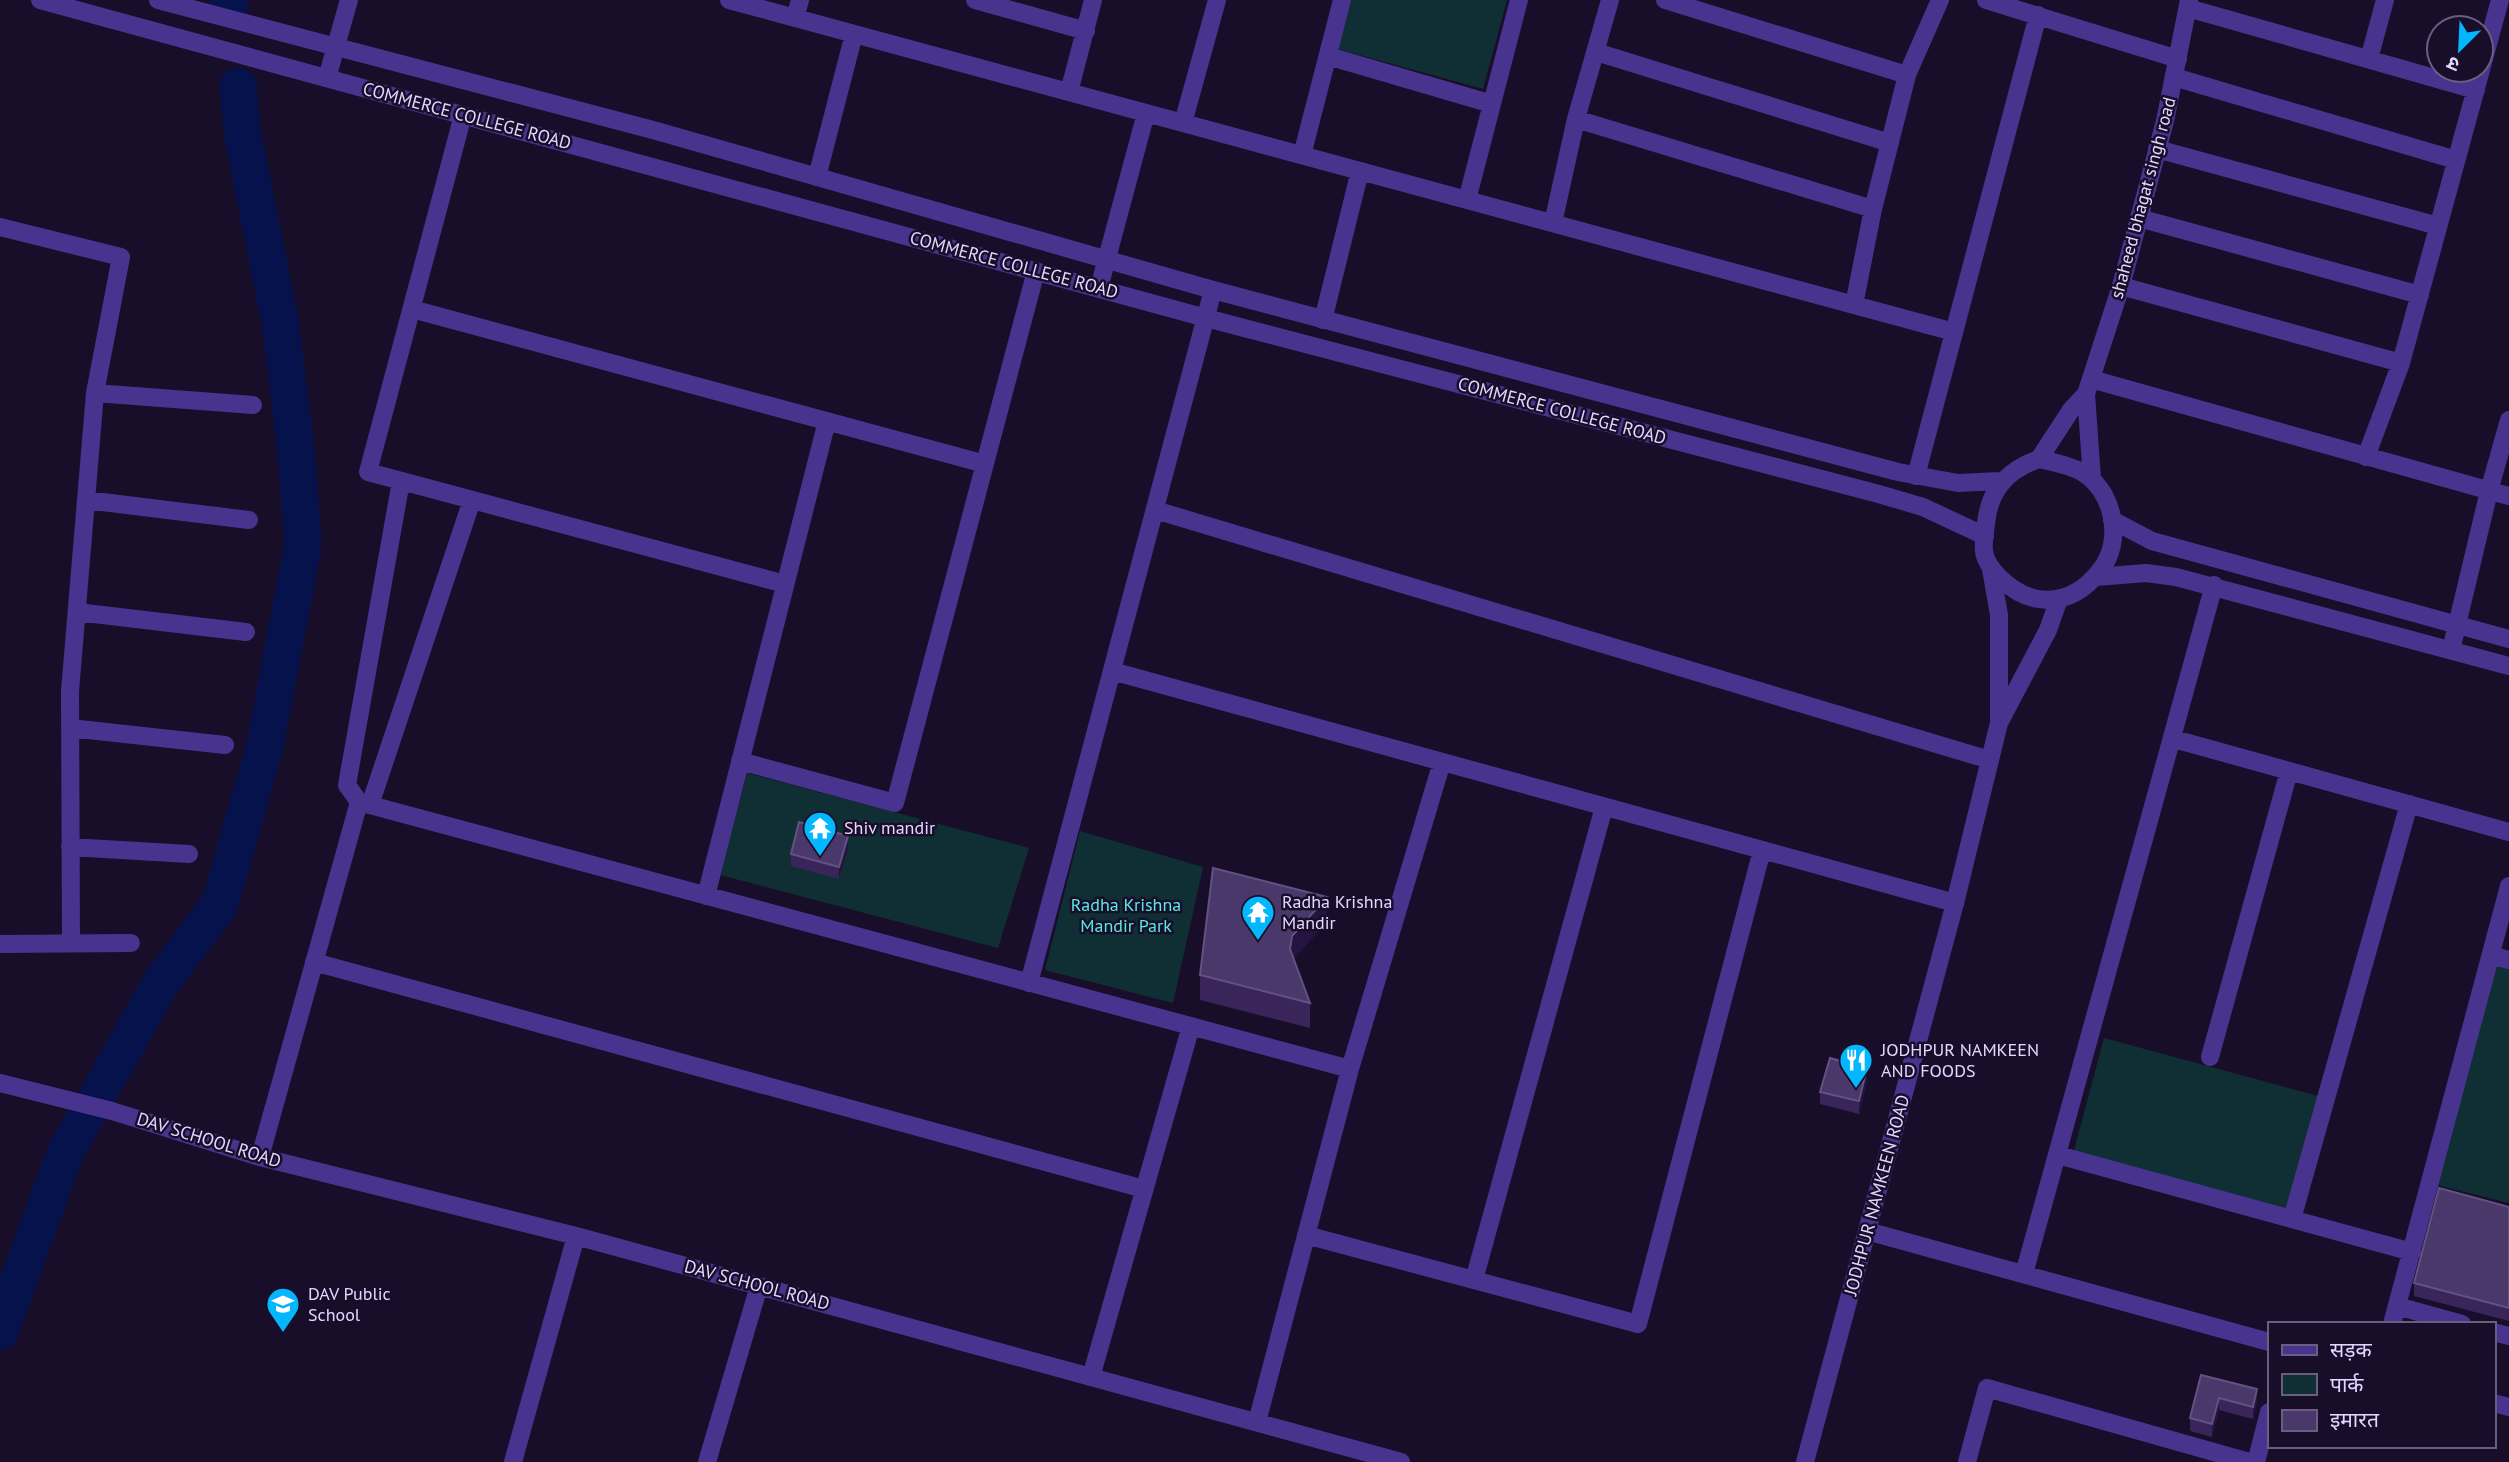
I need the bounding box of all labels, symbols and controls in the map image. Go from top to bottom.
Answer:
north arrow [2425,14,2495,84]
text: उ [2442,51,2463,78]
street label: COMMERCE COLLEGE ROAD [360,77,574,154]
street label: shaheed bhagat singh road [2105,95,2181,301]
street label: COMMERCE COLLEGE ROAD [907,226,1121,303]
street label: COMMERCE COLLEGE ROAD [1455,372,1669,449]
temple icon: Shiv mandir [801,809,839,858]
place label: Shiv mandir [844,816,935,839]
place label: Radha Krishna Mandir [1282,890,1392,934]
park label: Radha Krishna Mandir Park [1071,893,1181,937]
temple icon: Radha Krishna Mandir [1239,893,1277,942]
place label: JODHPUR NAMKEEN AND FOODS [1880,1038,2039,1082]
restaurant icon: JODHPUR NAMKEEN AND FOODS [1837,1041,1875,1090]
street label: JODHPUR NAMKEEN ROAD [1838,1092,1914,1299]
street label: DAV SCHOOL ROAD [134,1107,284,1172]
street label: DAV SCHOOL ROAD [682,1254,832,1315]
place label: DAV Public School [308,1282,391,1326]
school or university icon: DAV Public School [264,1285,302,1334]
legend [2268,1322,2495,1448]
text: सड़क [2330,1336,2372,1363]
text: पार्क [2330,1371,2364,1398]
text: इमारत [2330,1406,2380,1433]

